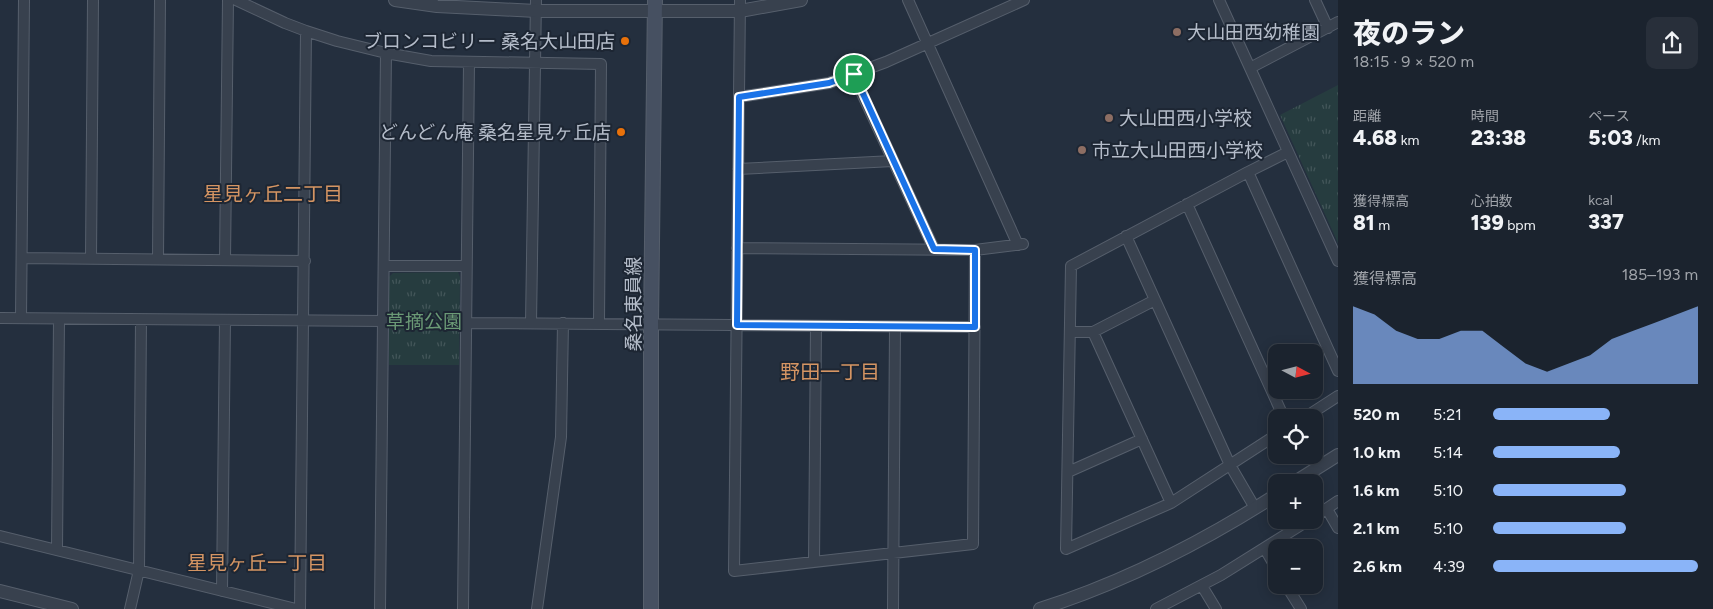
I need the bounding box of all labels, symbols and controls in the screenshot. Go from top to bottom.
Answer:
text: 夜のラン [1353,16,1465,50]
button: share [1646,17,1698,69]
place label: 大山田西幼稚園 [1187,21,1320,44]
marker: 大山田西幼稚園 [1171,26,1183,38]
place label: ブロンコビリー 桑名大山田店 [363,30,615,53]
marker: ブロンコビリー 桑名大山田店 [619,35,631,47]
text: 18:15 · 9 × 520 m [1353,52,1474,71]
pin [833,53,875,95]
icon: arrive [840,60,868,88]
place label: 大山田西小学校 [1119,107,1252,130]
text: 距離 [1353,108,1381,125]
text: 時間 [1471,108,1499,125]
text: ペース [1588,108,1630,125]
marker: 大山田西小学校 [1103,112,1115,124]
place label: どんどん庵 桑名星見ヶ丘店 [379,121,611,144]
text: 4.68 [1353,125,1397,150]
text: 23:38 [1471,125,1526,150]
text: 5:03 [1588,125,1633,150]
marker: どんどん庵 桑名星見ヶ丘店 [615,126,627,138]
text: km [1397,132,1419,149]
text: /km [1633,132,1660,149]
place label: 市立大山田西小学校 [1092,139,1263,162]
marker: 市立大山田西小学校 [1076,144,1088,156]
district label: 星見ヶ丘二丁目 [203,182,343,206]
text: kcal [1588,192,1613,209]
text: 獲得標高 [1353,193,1409,210]
text: 心拍数 [1471,193,1513,210]
text: 337 [1588,209,1624,234]
text: 81 [1353,210,1375,235]
text: 139 [1471,210,1504,235]
text: m [1375,217,1390,234]
text: bpm [1504,217,1536,234]
street label: 桑名東員線 [622,256,645,352]
text: 185–193 m [1622,265,1698,284]
text: 獲得標高 [1353,269,1417,288]
park label: 草摘公園 [386,310,462,333]
north arrow [1268,344,1322,399]
map controls [1268,344,1323,594]
district label: 野田一丁目 [780,360,880,384]
text: 520 m [1353,405,1400,424]
text: 5:21 [1433,405,1462,424]
button: locate [1268,409,1323,464]
text: 1.0 km [1353,443,1400,462]
text: 5:14 [1433,443,1463,462]
button: + [1268,474,1323,529]
text: 1.6 km [1353,481,1399,500]
text: 5:10 [1433,481,1463,500]
text: 2.1 km [1353,519,1399,538]
text: 5:10 [1433,519,1463,538]
button: − [1268,539,1323,594]
district label: 星見ヶ丘一丁目 [187,551,327,575]
text: 2.6 km [1353,557,1402,576]
text: 4:39 [1433,557,1465,576]

